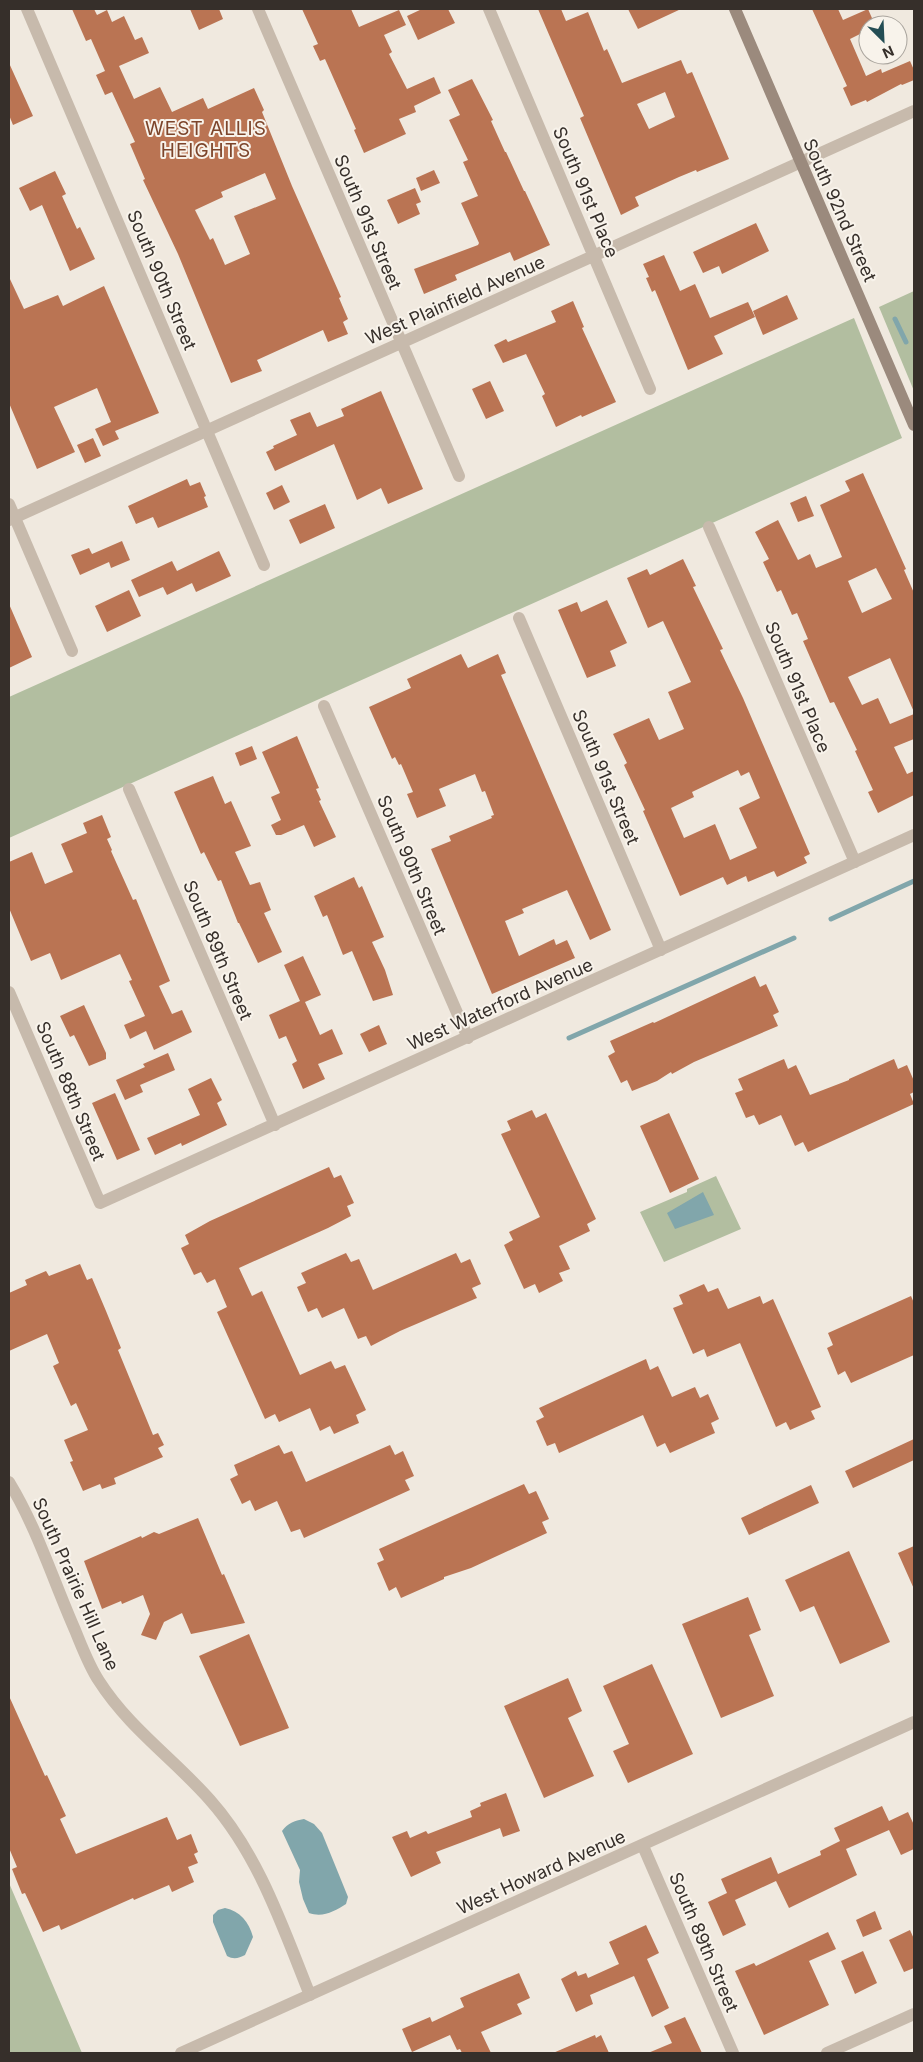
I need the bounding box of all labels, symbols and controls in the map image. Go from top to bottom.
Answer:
north arrow [858,15,908,65]
text: N [880,42,897,62]
district label: WEST ALLIS HEIGHTS [145,117,267,162]
street label: South 91st Place [549,123,623,261]
street label: South 92nd Street [799,135,881,285]
street label: South 91st Street [330,151,406,293]
street label: South 90th Street [123,207,201,353]
street label: West Plainfield Avenue [362,251,548,349]
street label: South 91st Place [761,618,835,756]
street label: South 91st Street [568,706,644,848]
street label: South 90th Street [373,792,451,938]
street label: South 89th Street [179,877,257,1023]
street label: West Waterford Avenue [404,954,596,1054]
street label: South 88th Street [32,1018,110,1164]
street label: South Prairie Hill Lane [28,1494,124,1674]
street label: West Howard Avenue [453,1825,629,1919]
street label: South 89th Street [665,1869,743,2015]

